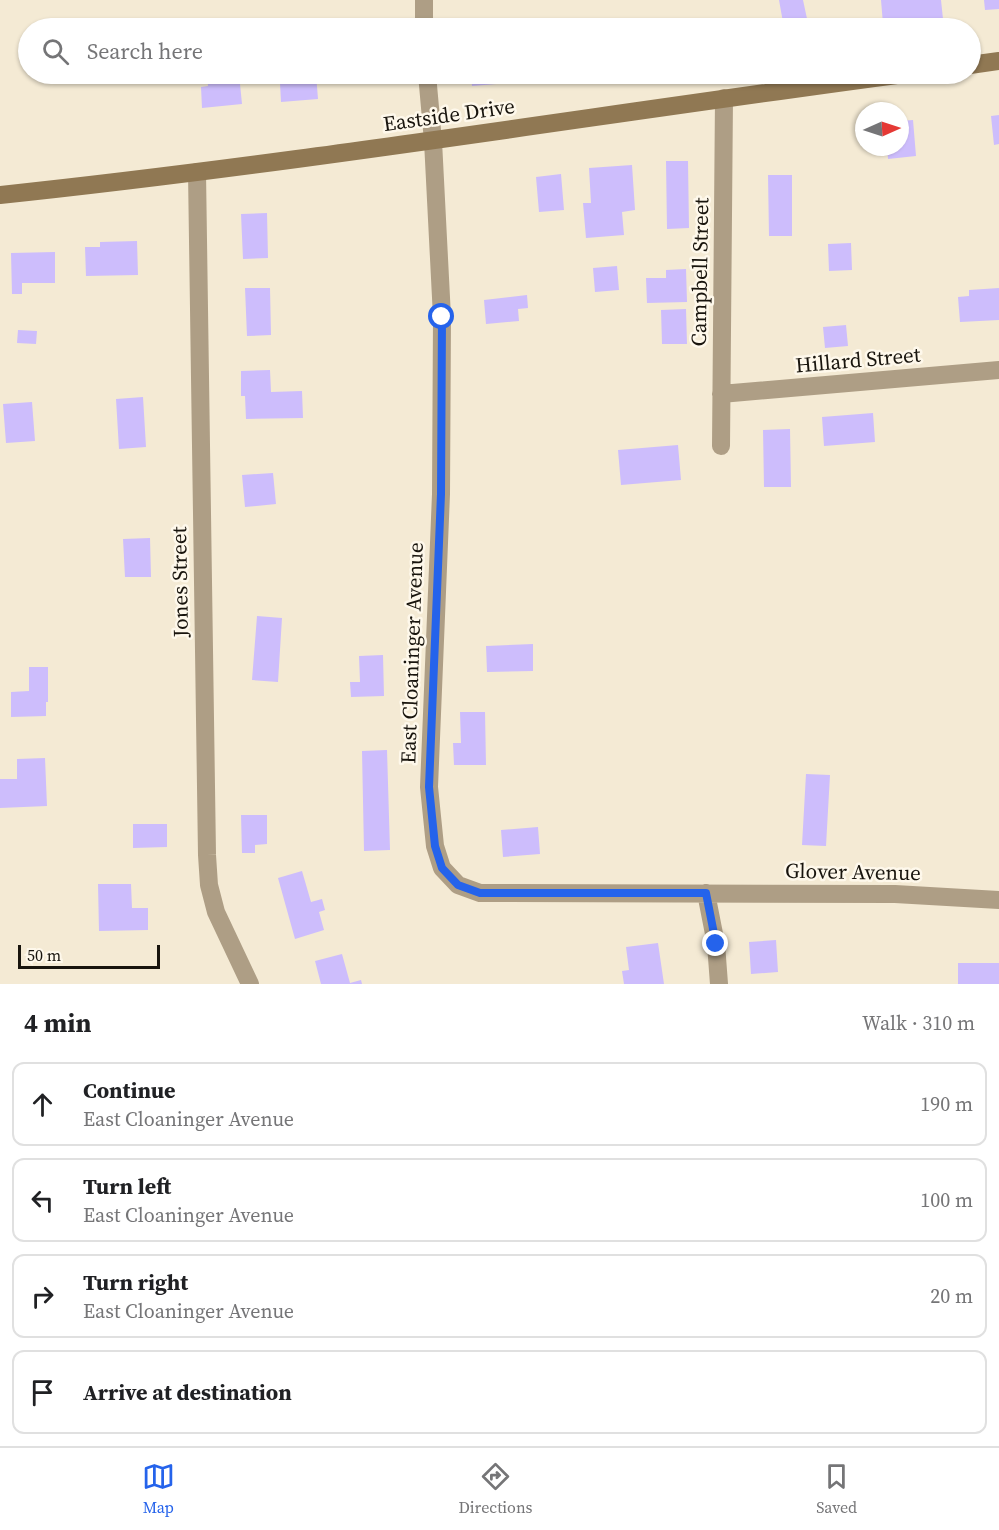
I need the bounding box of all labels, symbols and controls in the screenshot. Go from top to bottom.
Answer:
search box [18,18,981,84]
icon: search [39,35,72,68]
text: Search here [87,36,203,66]
street label: Eastside Drive [381,91,517,138]
north arrow [855,102,909,156]
street label: Campbell Street [684,197,715,347]
route start [428,303,454,329]
street label: Hillard Street [794,340,922,379]
street label: Jones Street [164,526,195,639]
street label: East Cloaninger Avenue [393,542,430,764]
street label: Glover Avenue [785,856,921,887]
route end [702,930,728,956]
scale bar [18,942,160,970]
text: 50 m [27,944,61,966]
text: 4 min [24,1005,91,1041]
text: Walk · 310 m [862,1009,975,1037]
text: Continue [83,1075,176,1105]
icon: ahead [26,1088,59,1121]
text: 190 m [920,1090,973,1118]
text: East Cloaninger Avenue [83,1105,294,1133]
text: Turn left [83,1171,171,1201]
icon: left [26,1184,59,1217]
text: 100 m [920,1186,973,1214]
text: East Cloaninger Avenue [83,1201,294,1229]
text: Turn right [83,1267,188,1297]
icon: right [26,1280,59,1313]
text: 20 m [930,1282,973,1310]
text: East Cloaninger Avenue [83,1297,294,1325]
icon: arrive [26,1376,59,1409]
text: Arrive at destination [83,1377,292,1407]
tab: Map [142,1460,175,1518]
tab: Directions [458,1460,533,1518]
tab: Saved [816,1460,857,1518]

